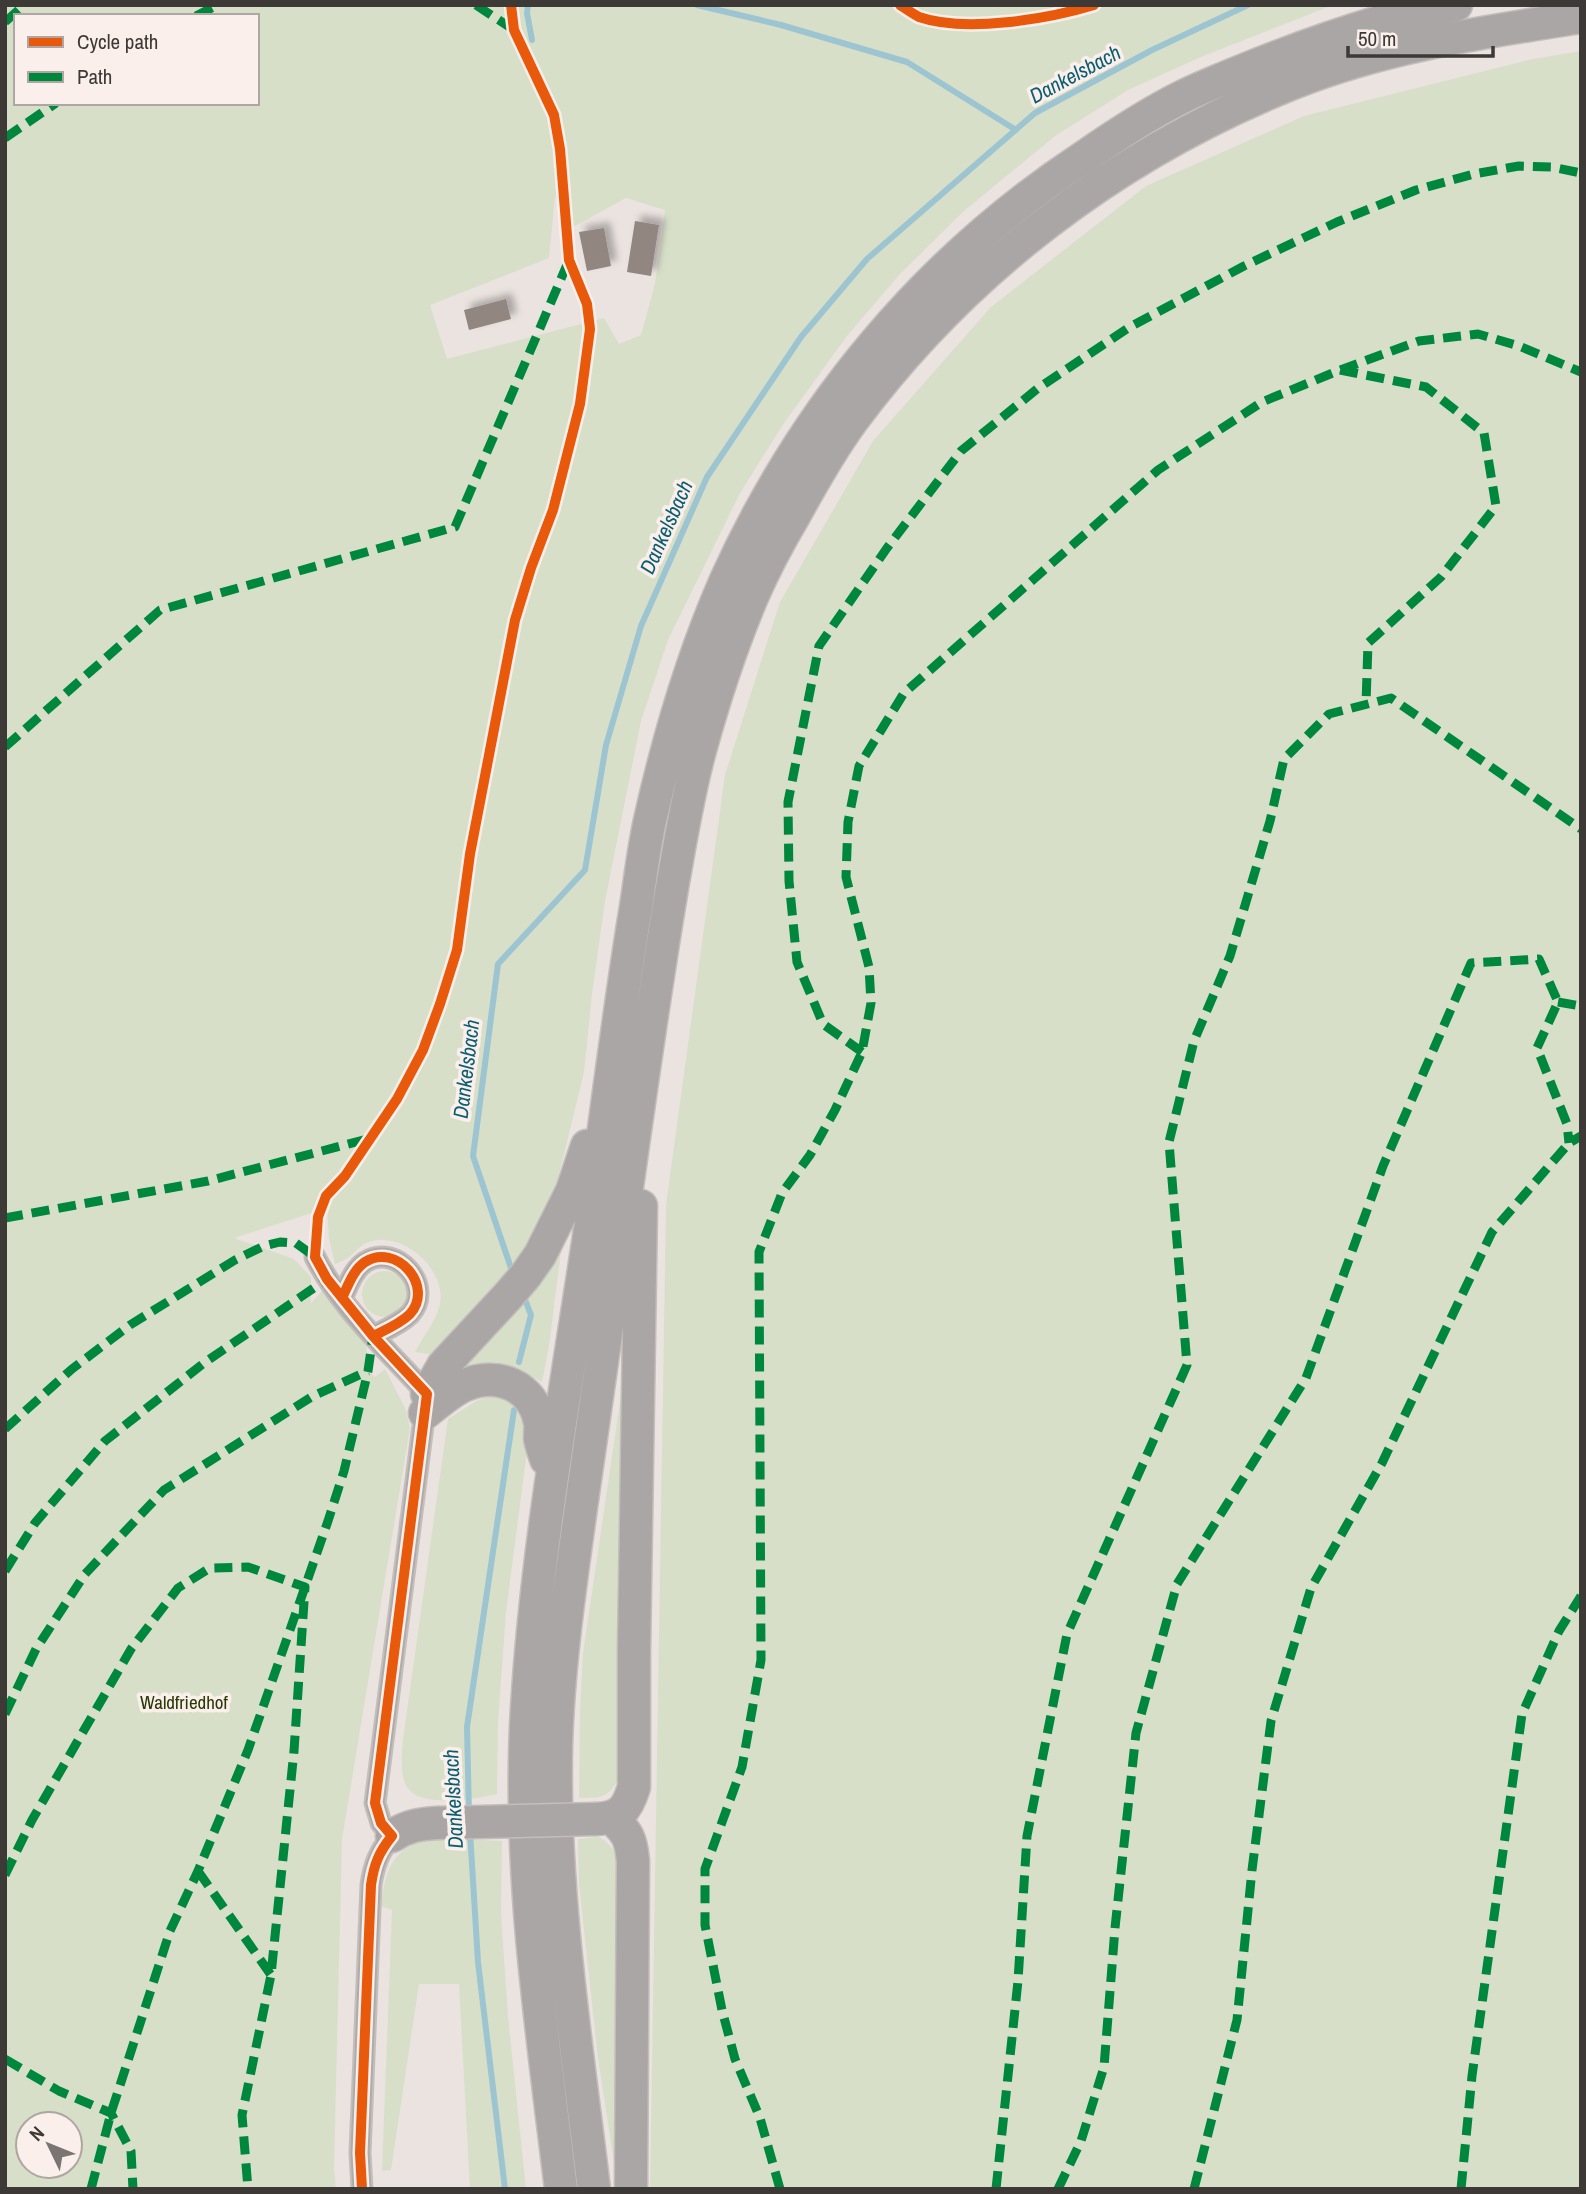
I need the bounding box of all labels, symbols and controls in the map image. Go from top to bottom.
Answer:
legend [14,14,259,105]
scale bar [1348,14,1493,58]
text: 50 m [1358,24,1396,53]
text: Cycle path [77,27,158,56]
water label: Dankelsbach [1024,38,1126,110]
text: Path [77,62,112,91]
water label: Dankelsbach [633,476,699,578]
water label: Dankelsbach [446,1018,486,1120]
park label: Waldfriedhof [140,1689,229,1715]
water label: Dankelsbach [436,1749,470,1849]
north arrow [14,2110,84,2180]
text: N [23,2120,50,2146]

